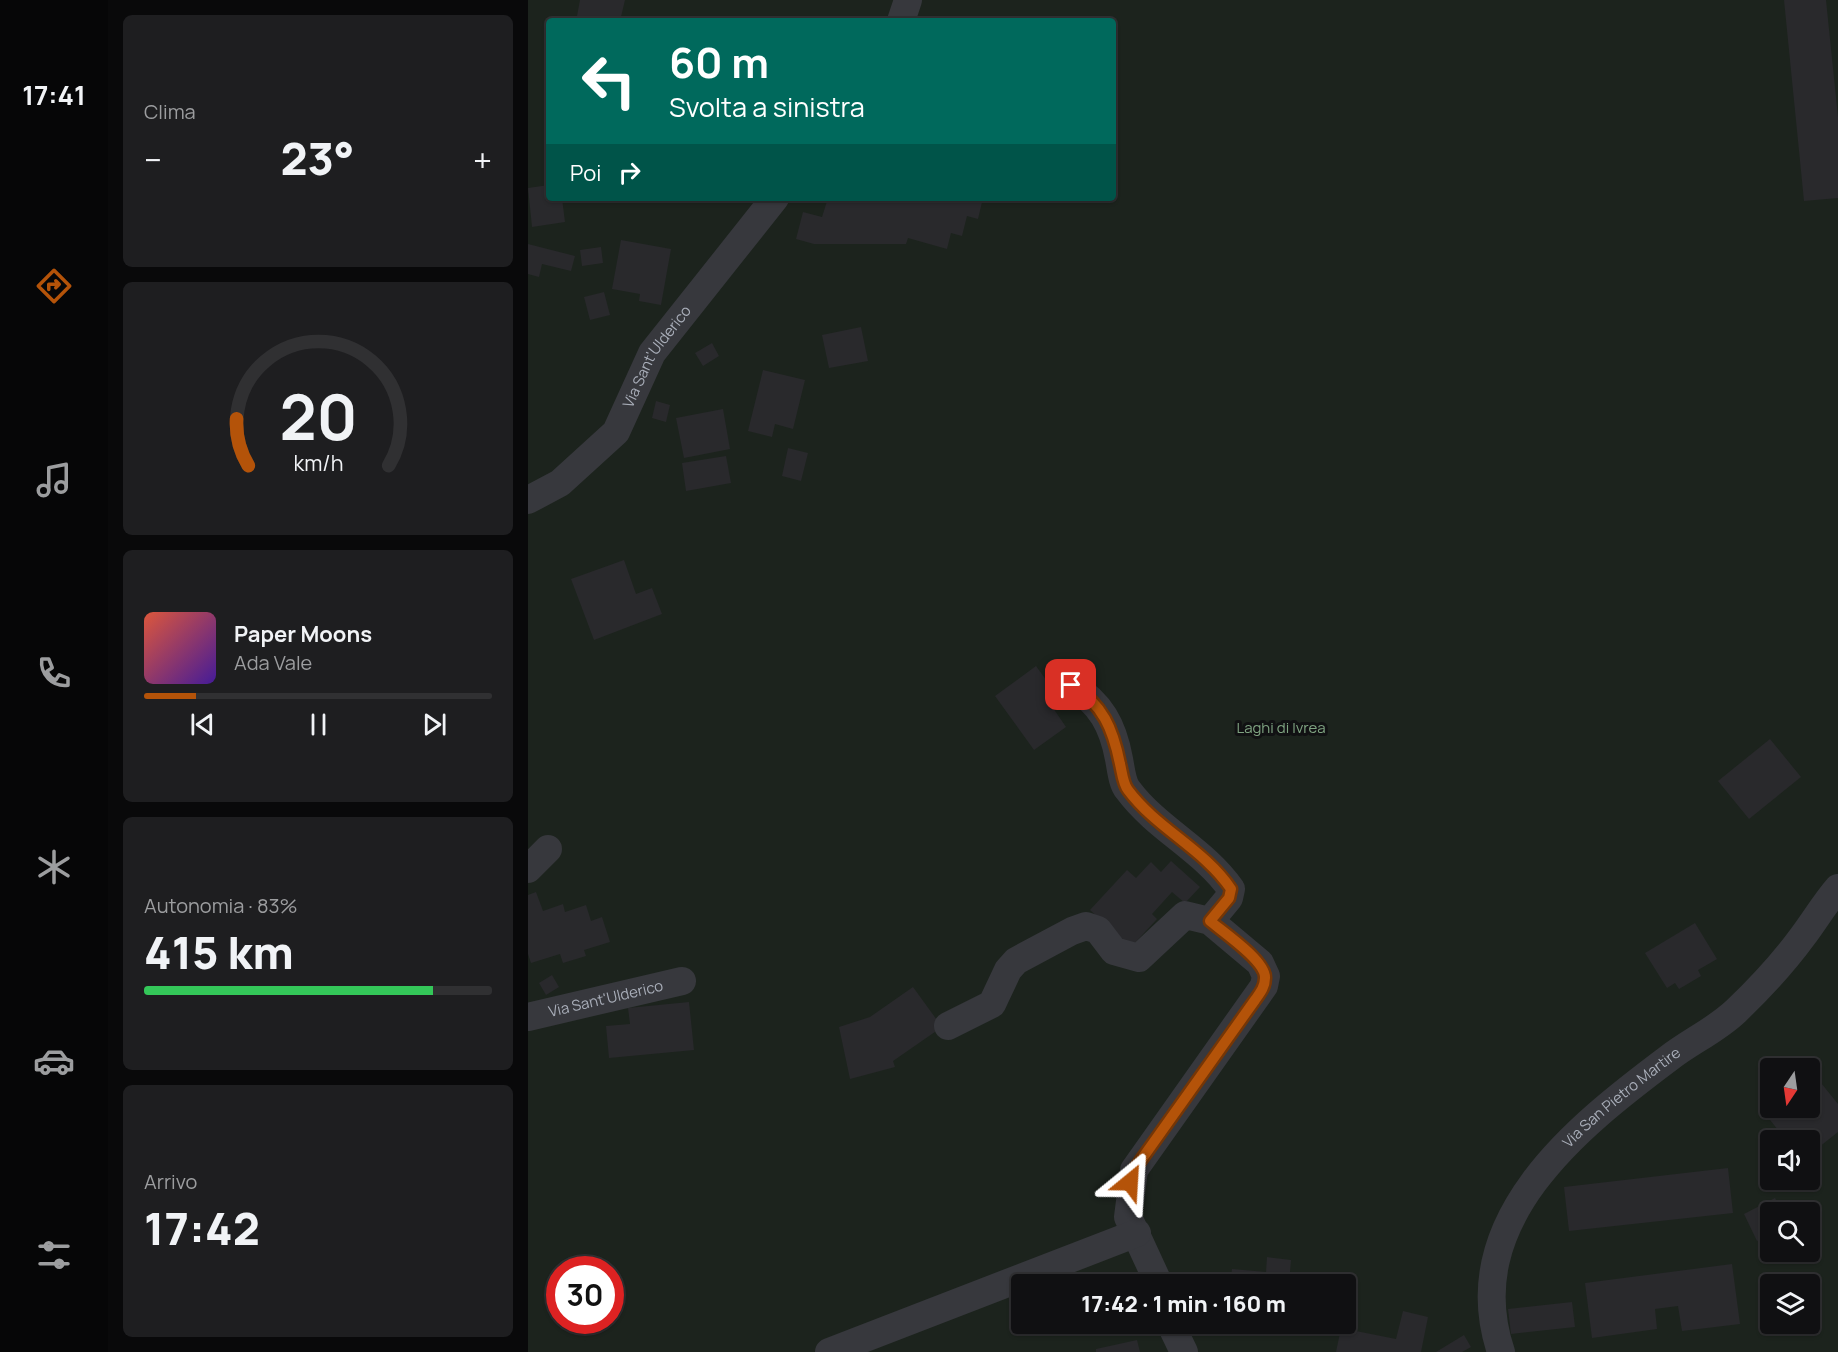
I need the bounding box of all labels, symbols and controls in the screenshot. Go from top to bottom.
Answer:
text: 60 m [669,33,769,91]
icon: left [570,42,648,120]
text: 17:41 [22,76,86,113]
text: Svolta a sinistra [669,88,865,125]
text: Clima [144,98,196,125]
text: 23° [280,127,354,189]
text: − [144,137,162,182]
text: + [473,137,492,182]
icon: right [613,156,646,189]
text: Poi [570,158,601,188]
icon: directions [33,265,75,307]
street label: Via Sant'Ulderico [617,301,696,411]
text: 20 [279,373,357,459]
text: km/h [293,448,343,477]
icon: music [33,459,75,501]
text: Paper Moons [234,619,372,649]
text: Ada Vale [234,649,312,676]
icon: phone [33,652,75,694]
pin [1045,659,1096,710]
icon: arrive [1054,668,1087,701]
icon: previous [186,708,219,741]
icon: pause [302,708,335,741]
icon: next [418,708,451,741]
park label: Laghi di Ivrea [1236,717,1326,738]
icon: climate [33,846,75,888]
text: Autonomia · 83% [144,892,298,919]
text: 415 km [144,921,294,983]
street label: Via Sant'Ulderico [546,975,665,1022]
icon: car [33,1040,75,1082]
street label: Via San Pietro Martire [1558,1042,1685,1152]
north arrow [1760,1058,1820,1118]
map controls [1760,1058,1820,1334]
button: sound [1760,1130,1820,1190]
position arrow [1098,1150,1162,1214]
text: Arrivo [144,1168,197,1195]
text: 17:42 [144,1197,260,1259]
button: search [1760,1202,1820,1262]
icon: filters [33,1234,75,1276]
speed limit sign: 30 [546,1256,624,1334]
button: layers [1760,1274,1820,1334]
text: 17:42 · 1 min · 160 m [1081,1289,1286,1319]

